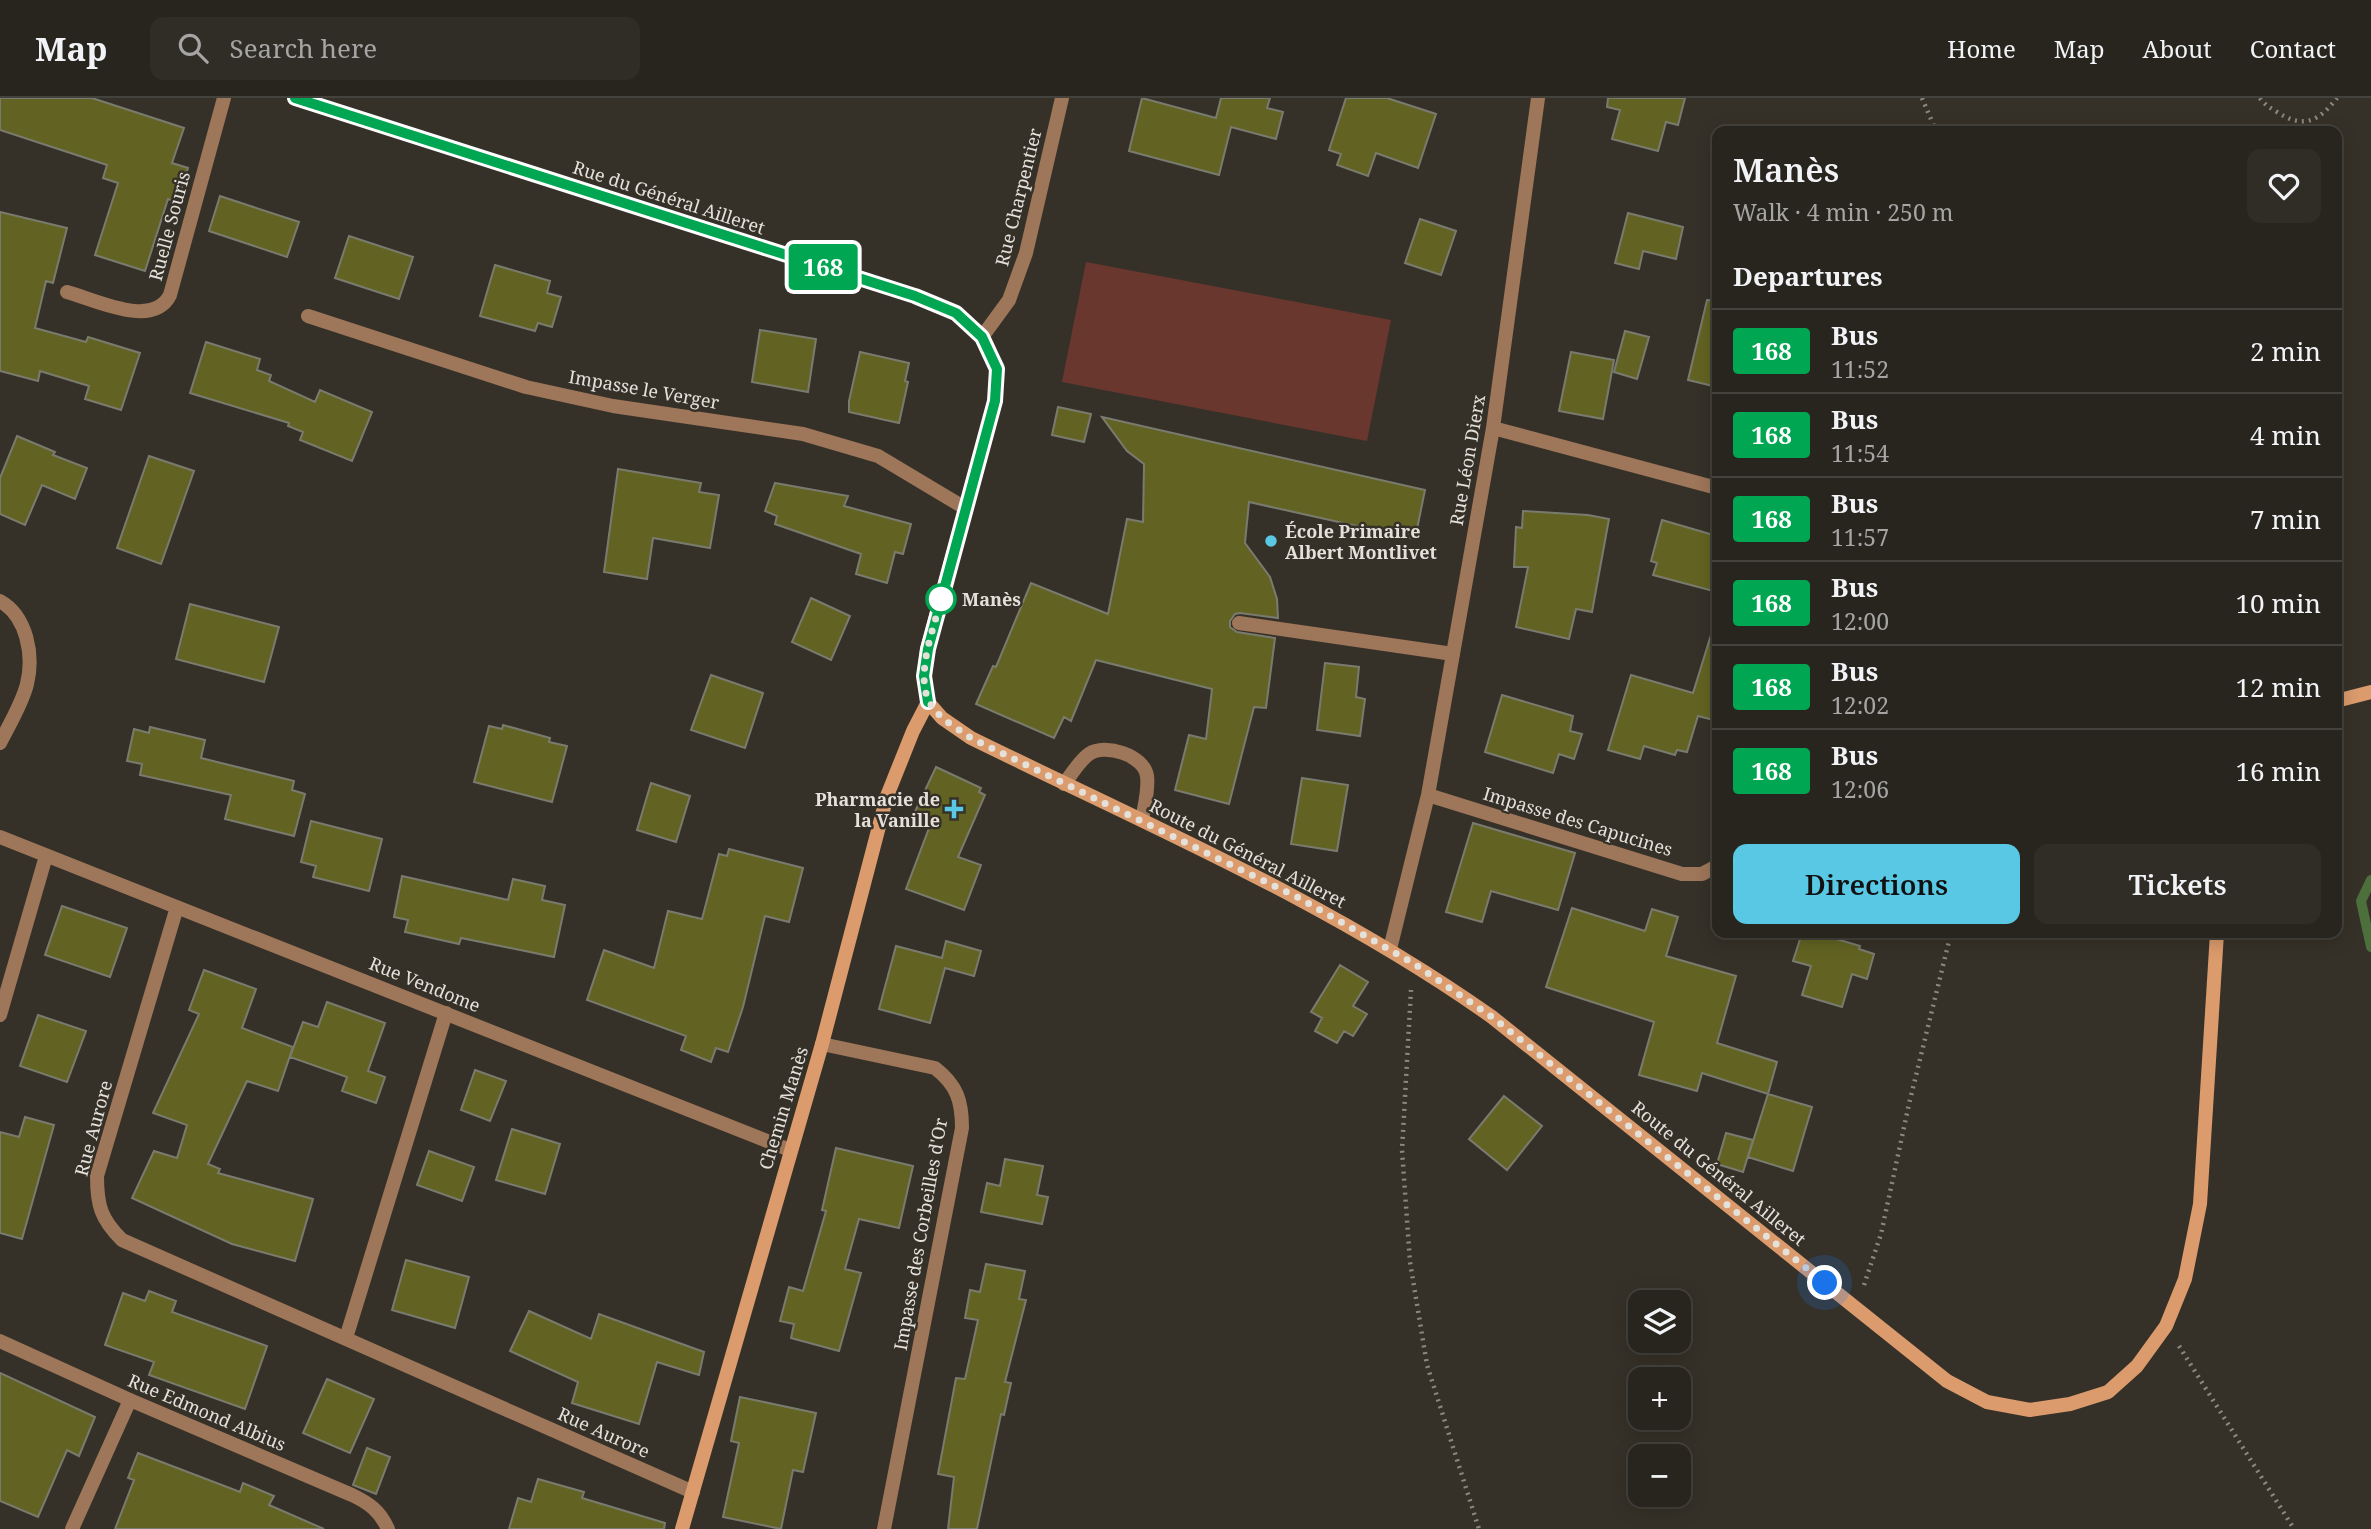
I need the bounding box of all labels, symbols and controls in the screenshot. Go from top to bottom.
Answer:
search box [150,17,640,80]
text: Map [35,26,108,71]
icon: search [174,29,212,67]
text: Search here [230,30,377,66]
text: Home [1947,32,2016,65]
text: Map [2054,32,2105,65]
text: About [2143,32,2212,65]
text: Contact [2250,32,2336,65]
street label: Rue Charpentier [989,125,1047,268]
text: Manès [1733,147,1839,192]
button: heart [2247,149,2321,223]
street label: Rue du Général Ailleret [570,155,768,239]
street label: Ruelle Souris [143,169,195,283]
text: Walk · 4 min · 250 m [1733,196,1953,228]
line badge: 168 [783,244,863,290]
text: 168 [803,250,843,283]
text: Departures [1733,258,1883,294]
text: Bus [1831,317,1878,353]
text: 2 min [2250,333,2321,369]
text: 168 [1751,334,1792,367]
text: 11:52 [1831,353,1889,385]
street label: Impasse le Verger [567,364,722,414]
street label: Rue Léon Dierx [1444,392,1490,527]
text: Bus [1831,401,1878,437]
text: 4 min [2250,417,2321,453]
text: 168 [1751,418,1792,451]
text: 11:54 [1831,437,1889,469]
text: Bus [1831,485,1878,521]
text: 7 min [2250,501,2321,537]
text: 168 [1751,502,1792,535]
place label: École Primaire Albert Montlivet [1285,519,1437,564]
text: 11:57 [1831,521,1889,553]
marker: École Primaire Albert Montlivet [1263,533,1279,549]
text: Bus [1831,569,1878,605]
marker: Manès [926,584,956,614]
text: 10 min [2236,585,2321,621]
text: 168 [1751,586,1792,619]
place label: Manès [962,587,1021,611]
text: 12:00 [1831,605,1889,637]
text: Bus [1831,653,1878,689]
text: 12 min [2236,669,2321,705]
text: 168 [1751,670,1792,703]
text: 12:02 [1831,689,1889,721]
text: Bus [1831,737,1878,773]
text: 16 min [2236,753,2321,789]
text: 168 [1751,754,1792,787]
text: 12:06 [1831,773,1889,805]
street label: Impasse des Capucines [1481,781,1675,861]
place label: Pharmacie de la Vanille [815,787,940,832]
street label: Route du Général Ailleret [1146,793,1350,913]
marker: Pharmacie de la Vanille [946,801,962,817]
button: Directions [1733,844,2020,924]
button: Tickets [2034,844,2321,924]
street label: Rue Vendome [366,951,484,1017]
street label: Chemin Manès [753,1043,813,1173]
street label: Rue Aurore [69,1077,117,1179]
street label: Route du Général Ailleret [1627,1095,1811,1251]
street label: Impasse des Corbeilles d'Or [888,1115,952,1352]
your location [1807,1265,1842,1300]
map controls [1628,1290,1691,1507]
button: layers [1628,1290,1691,1353]
button: + [1628,1367,1691,1430]
street label: Rue Edmond Albius [124,1368,290,1456]
street label: Rue Aurore [554,1401,654,1463]
button: − [1628,1444,1691,1507]

